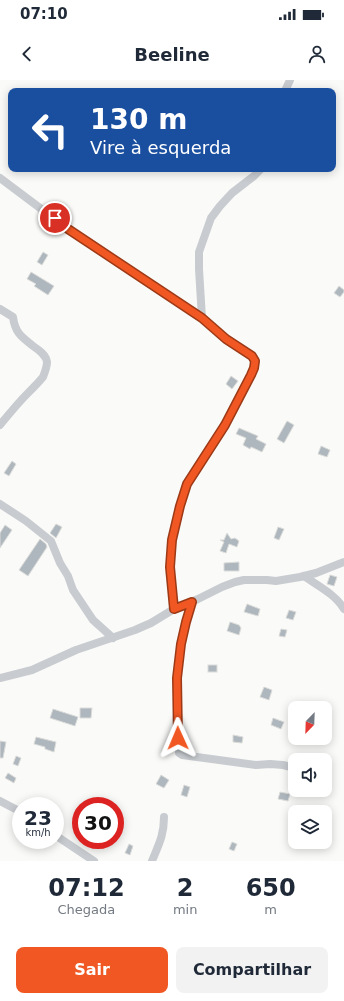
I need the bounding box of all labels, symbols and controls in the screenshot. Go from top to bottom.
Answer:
text: 07:10 [20,5,68,23]
icon: back [16,43,38,65]
icon: person [306,43,328,65]
text: Beeline [134,44,210,65]
text: 130 m [90,103,187,136]
icon: left [24,104,76,156]
text: Vire à esquerda [90,137,231,158]
pin [38,201,72,235]
icon: arrive [44,207,66,229]
north arrow [288,701,332,745]
map controls [288,701,332,849]
position arrow [157,717,199,759]
button: sound [288,753,332,797]
speed limit sign: 30 [72,797,124,849]
button: layers [288,805,332,849]
text: 23 [24,806,52,830]
text: km/h [25,827,51,838]
text: 07:12 [48,874,125,902]
text: 2 [177,874,193,902]
text: 650 [246,874,296,902]
text: Chegada [58,902,115,917]
text: min [173,902,197,917]
text: m [264,902,277,917]
button: Sair [16,947,168,993]
button: Compartilhar [176,947,328,993]

